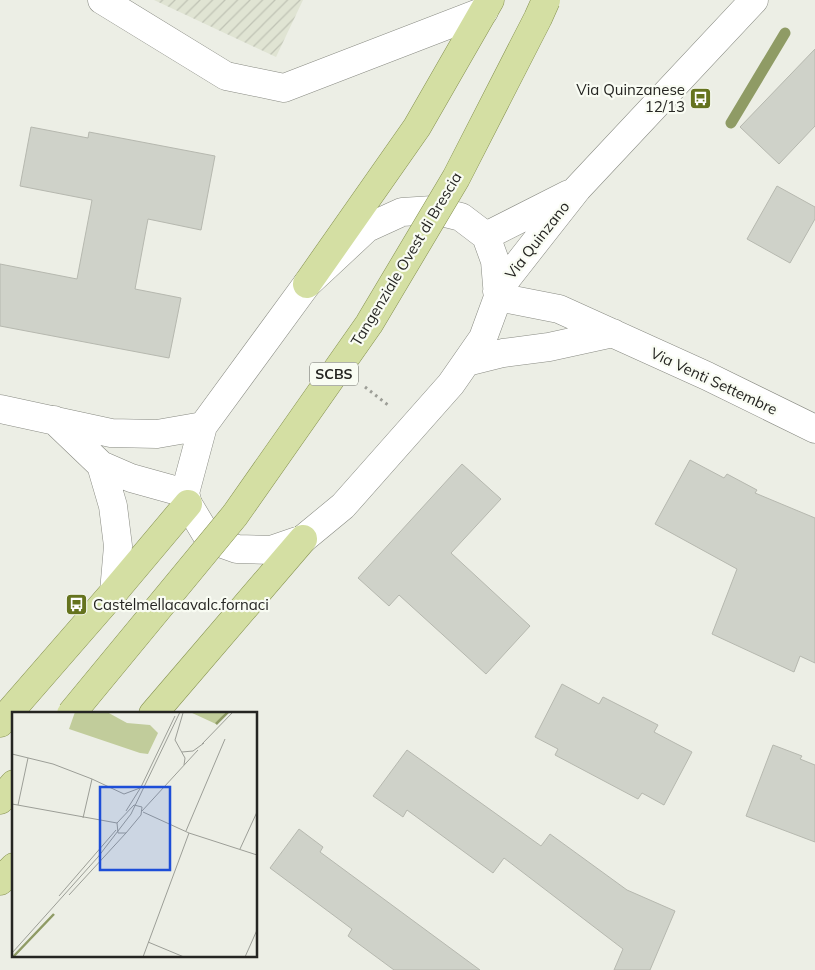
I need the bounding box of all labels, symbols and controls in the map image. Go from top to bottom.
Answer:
place label: Via Quinzanese 12/13 [576,80,685,116]
bus stop icon: Via Quinzanese 12/13 [689,86,713,110]
street label: Tangenziale Ovest di Brescia [346,169,466,349]
street label: Via Quinzano [501,197,573,283]
street label: Via Venti Settembre [648,343,780,419]
road number: SCBS [310,362,358,386]
bus stop icon: Castelmellacavalc.fornaci [65,592,89,616]
place label: Castelmellacavalc.fornaci [93,595,269,614]
inset map [12,712,258,958]

